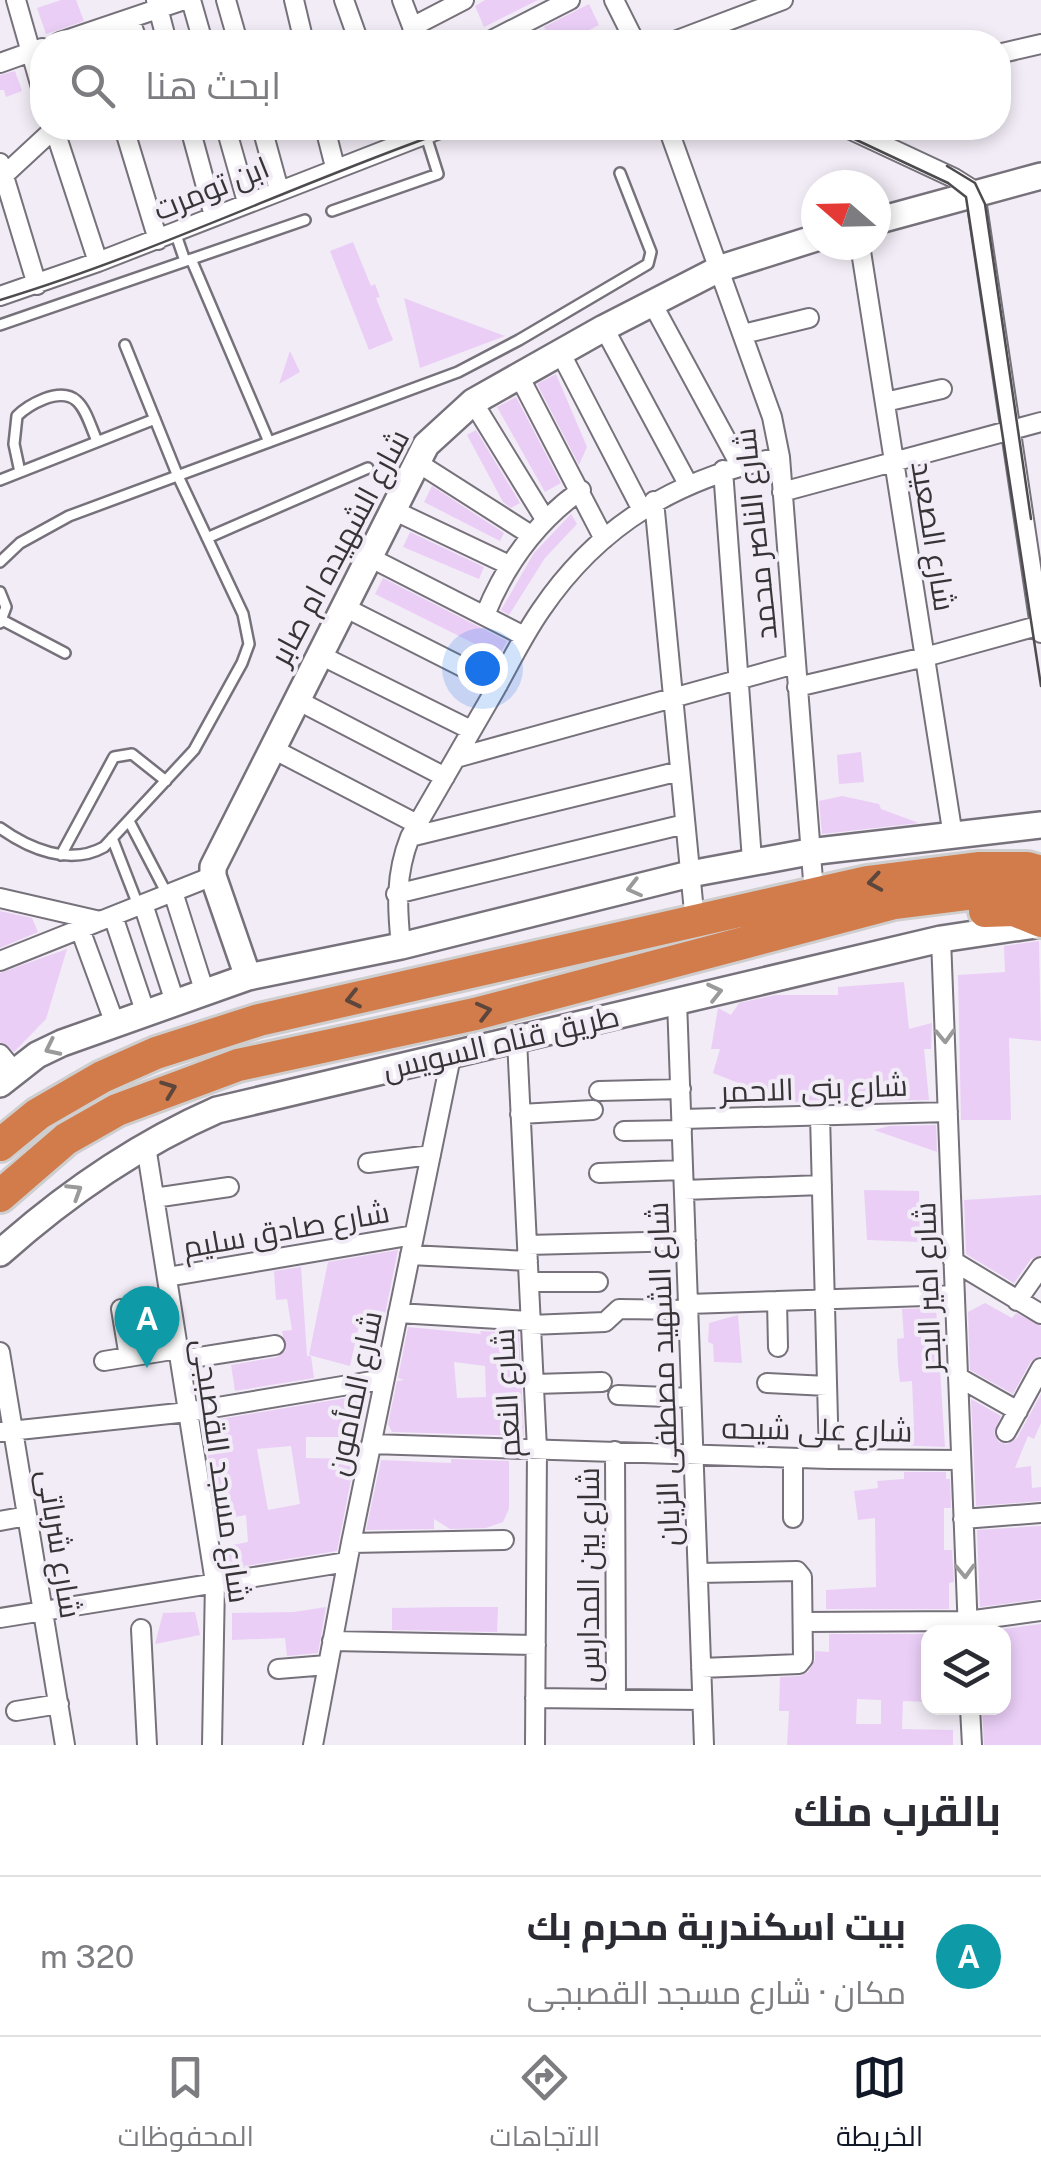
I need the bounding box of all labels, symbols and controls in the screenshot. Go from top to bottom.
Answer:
search box [30,30,1011,140]
icon: search [65,58,120,113]
text: ابحث هنا [145,63,281,108]
street label: ابن تومرت [148,149,275,228]
north arrow [801,170,891,260]
street label: شارع الشهيده ام صابر [261,423,419,674]
street label: شارع الناصر محمد [726,426,787,642]
street label: شارع الصعيد [901,458,964,614]
your location [457,643,508,694]
one-way arrow [867,870,883,891]
one-way arrow [626,876,643,897]
one-way arrow [706,983,723,1004]
one-way arrow [345,987,362,1008]
street label: طريق قناه السويس [379,997,623,1088]
one-way arrow [475,1002,492,1023]
one-way arrow [934,1029,955,1045]
one-way arrow [44,1036,62,1056]
street label: شارع بنى الاحمر [718,1067,908,1112]
one-way arrow [159,1080,177,1100]
one-way arrow [65,1184,83,1203]
street label: شارع صادق سليم [180,1193,393,1268]
street label: شارع الشهيد مصطفى الزيان [639,1201,690,1547]
street label: شارع امير البحر [906,1201,951,1375]
pin: A [114,1286,180,1368]
street label: شارع المأمون [319,1307,392,1479]
street label: شارع النعم [485,1327,530,1459]
street label: شارع مسجد القصبجى [183,1337,258,1606]
street label: شارع على شيحه [721,1409,913,1452]
street label: شارع شرباتى [28,1467,90,1621]
street label: شارع بين المدارس [570,1467,609,1683]
one-way arrow [954,1563,975,1579]
map controls [921,1625,1011,1715]
button: layers [921,1625,1011,1715]
text: بالقرب منك [793,1786,1001,1835]
text: بيت اسكندرية محرم بك [527,1904,906,1949]
text: 320 m [40,1938,134,1975]
text: A [957,1938,980,1975]
text: مكان · شارع مسجد القصبجى [527,1974,906,2011]
tab: المحفوظات [118,2050,254,2162]
tab: الاتجاهات [490,2050,600,2162]
tab: الخريطة [836,2050,923,2162]

